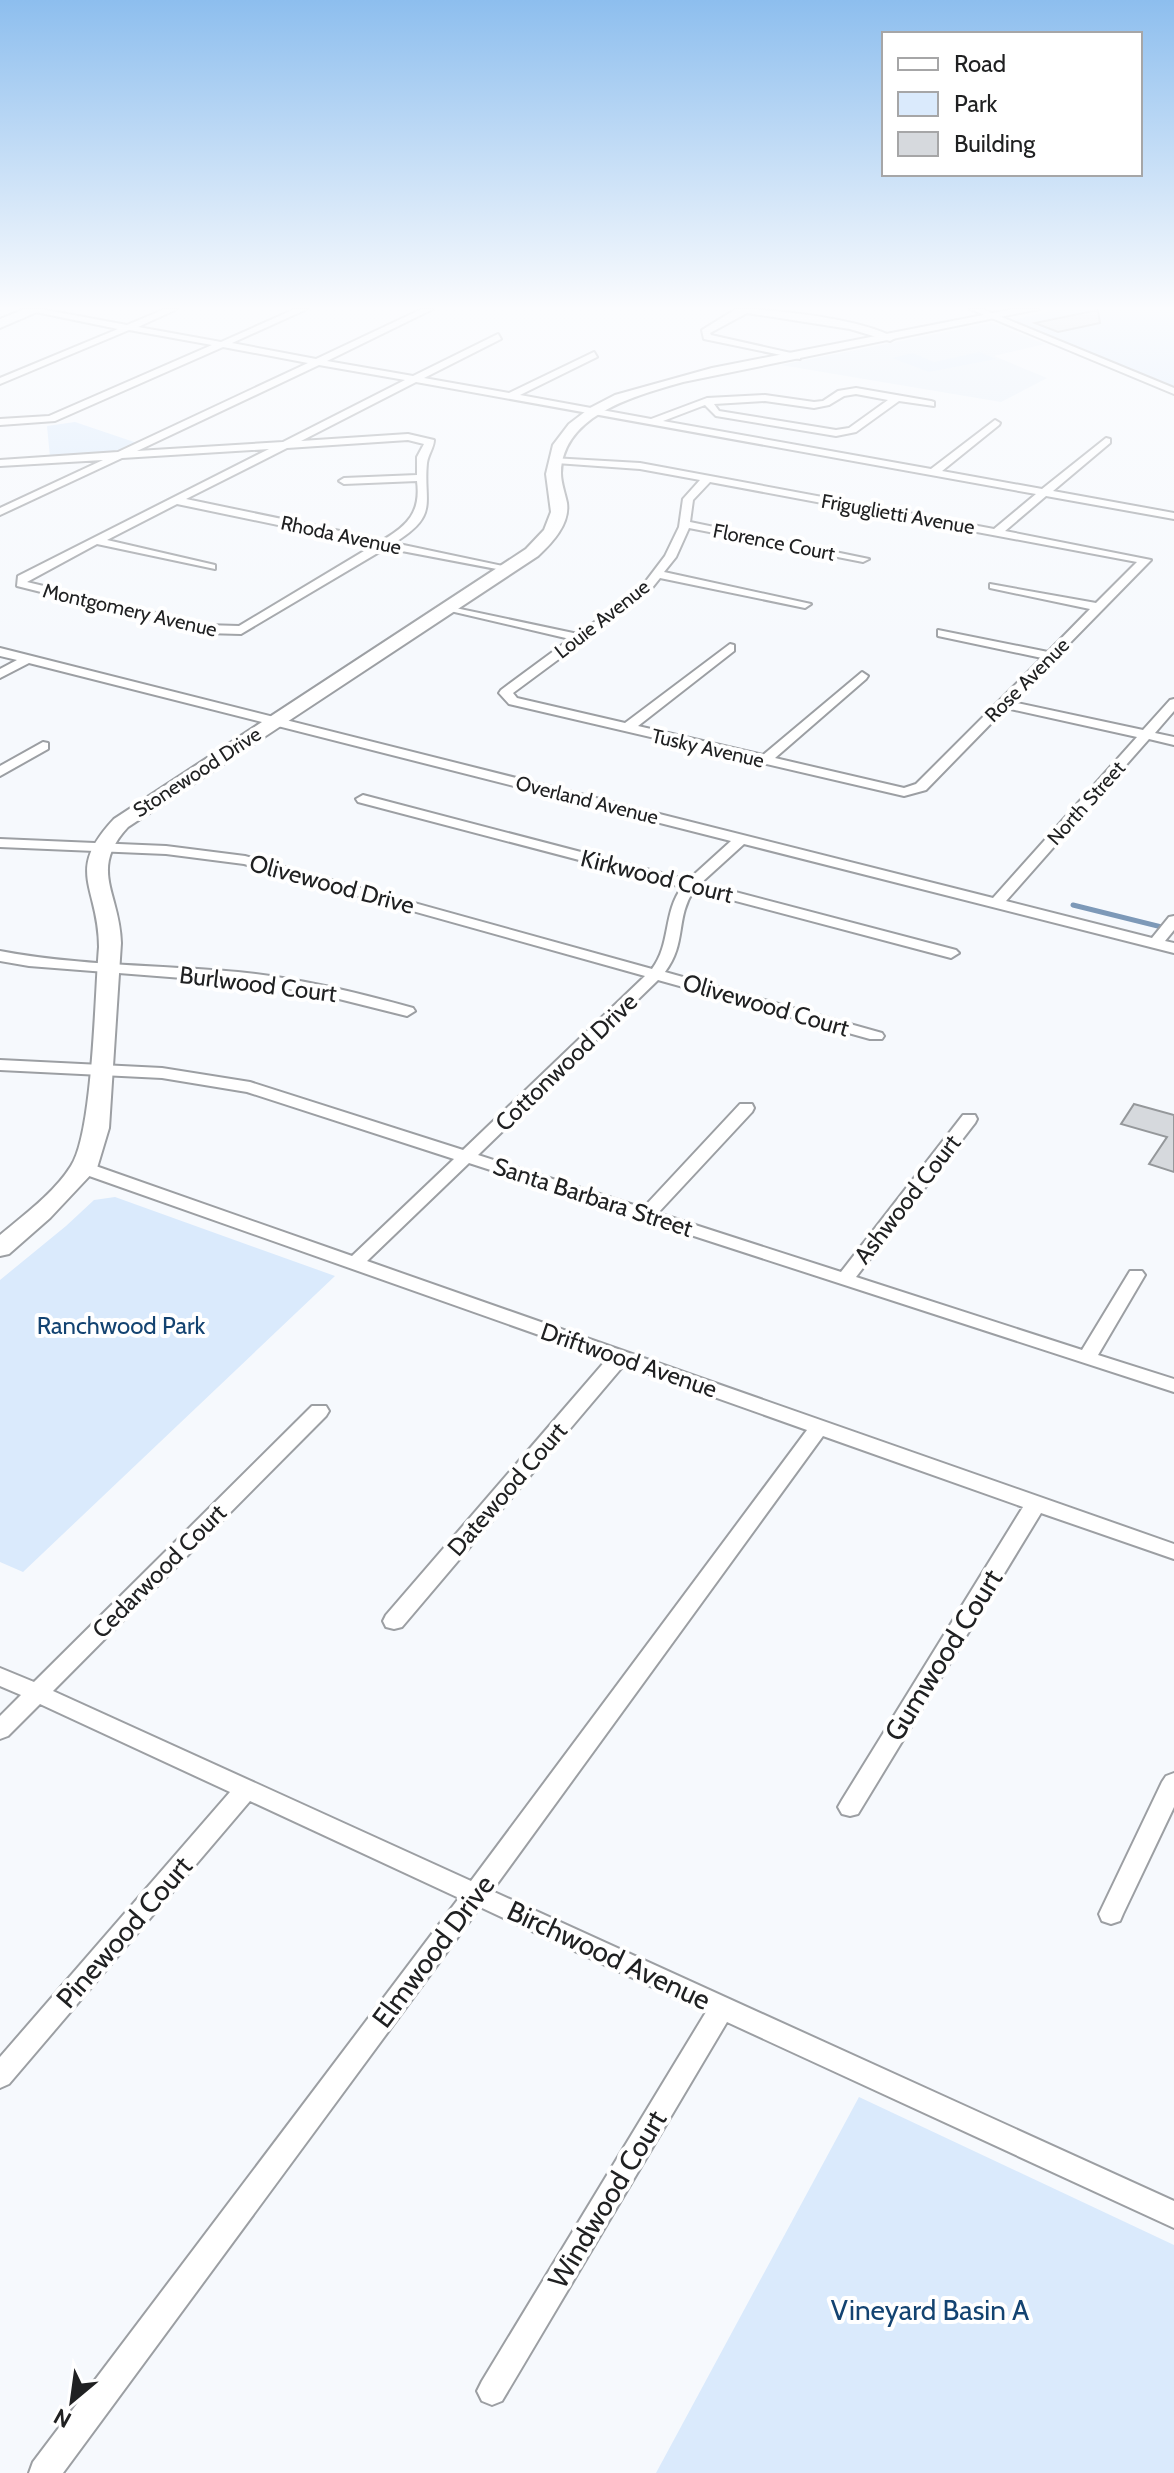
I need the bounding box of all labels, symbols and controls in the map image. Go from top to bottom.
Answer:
legend [882,32,1142,176]
text: Road [954,49,1006,78]
text: Park [954,89,997,118]
text: Building [954,129,1036,158]
street label: Friguglietti Avenue [819,489,977,539]
street label: Rhoda Avenue [279,511,403,559]
street label: Florence Court [711,518,837,566]
street label: Louie Avenue [550,575,654,663]
street label: Montgomery Avenue [41,578,219,642]
street label: Rose Avenue [980,633,1074,727]
street label: Stonewood Drive [129,722,265,822]
street label: Tusky Avenue [649,723,767,773]
street label: North Street [1042,756,1130,850]
street label: Overland Avenue [513,771,661,829]
street label: Kirkwood Court [578,843,736,909]
street label: Olivewood Drive [247,848,417,920]
street label: Burlwood Court [178,960,338,1008]
street label: Olivewood Court [680,967,852,1043]
street label: Cottonwood Drive [489,987,643,1137]
street label: Ashwood Court [848,1129,966,1269]
street label: Santa Barbara Street [490,1151,696,1243]
park label: Ranchwood Park [37,1311,206,1340]
street label: Driftwood Avenue [537,1316,721,1404]
street label: Datewood Court [441,1416,573,1562]
street label: Cedarwood Court [86,1498,232,1644]
street label: Gumwood Court [877,1563,1009,1747]
street label: Pinewood Court [49,1849,199,2015]
street label: Elmwood Drive [365,1868,501,2034]
street label: Birchwood Avenue [502,1893,716,2017]
street label: Windwood Court [541,2104,673,2294]
park label: Vineyard Basin A [831,2293,1030,2327]
north arrow [32,2361,112,2441]
text: N [49,2402,76,2434]

